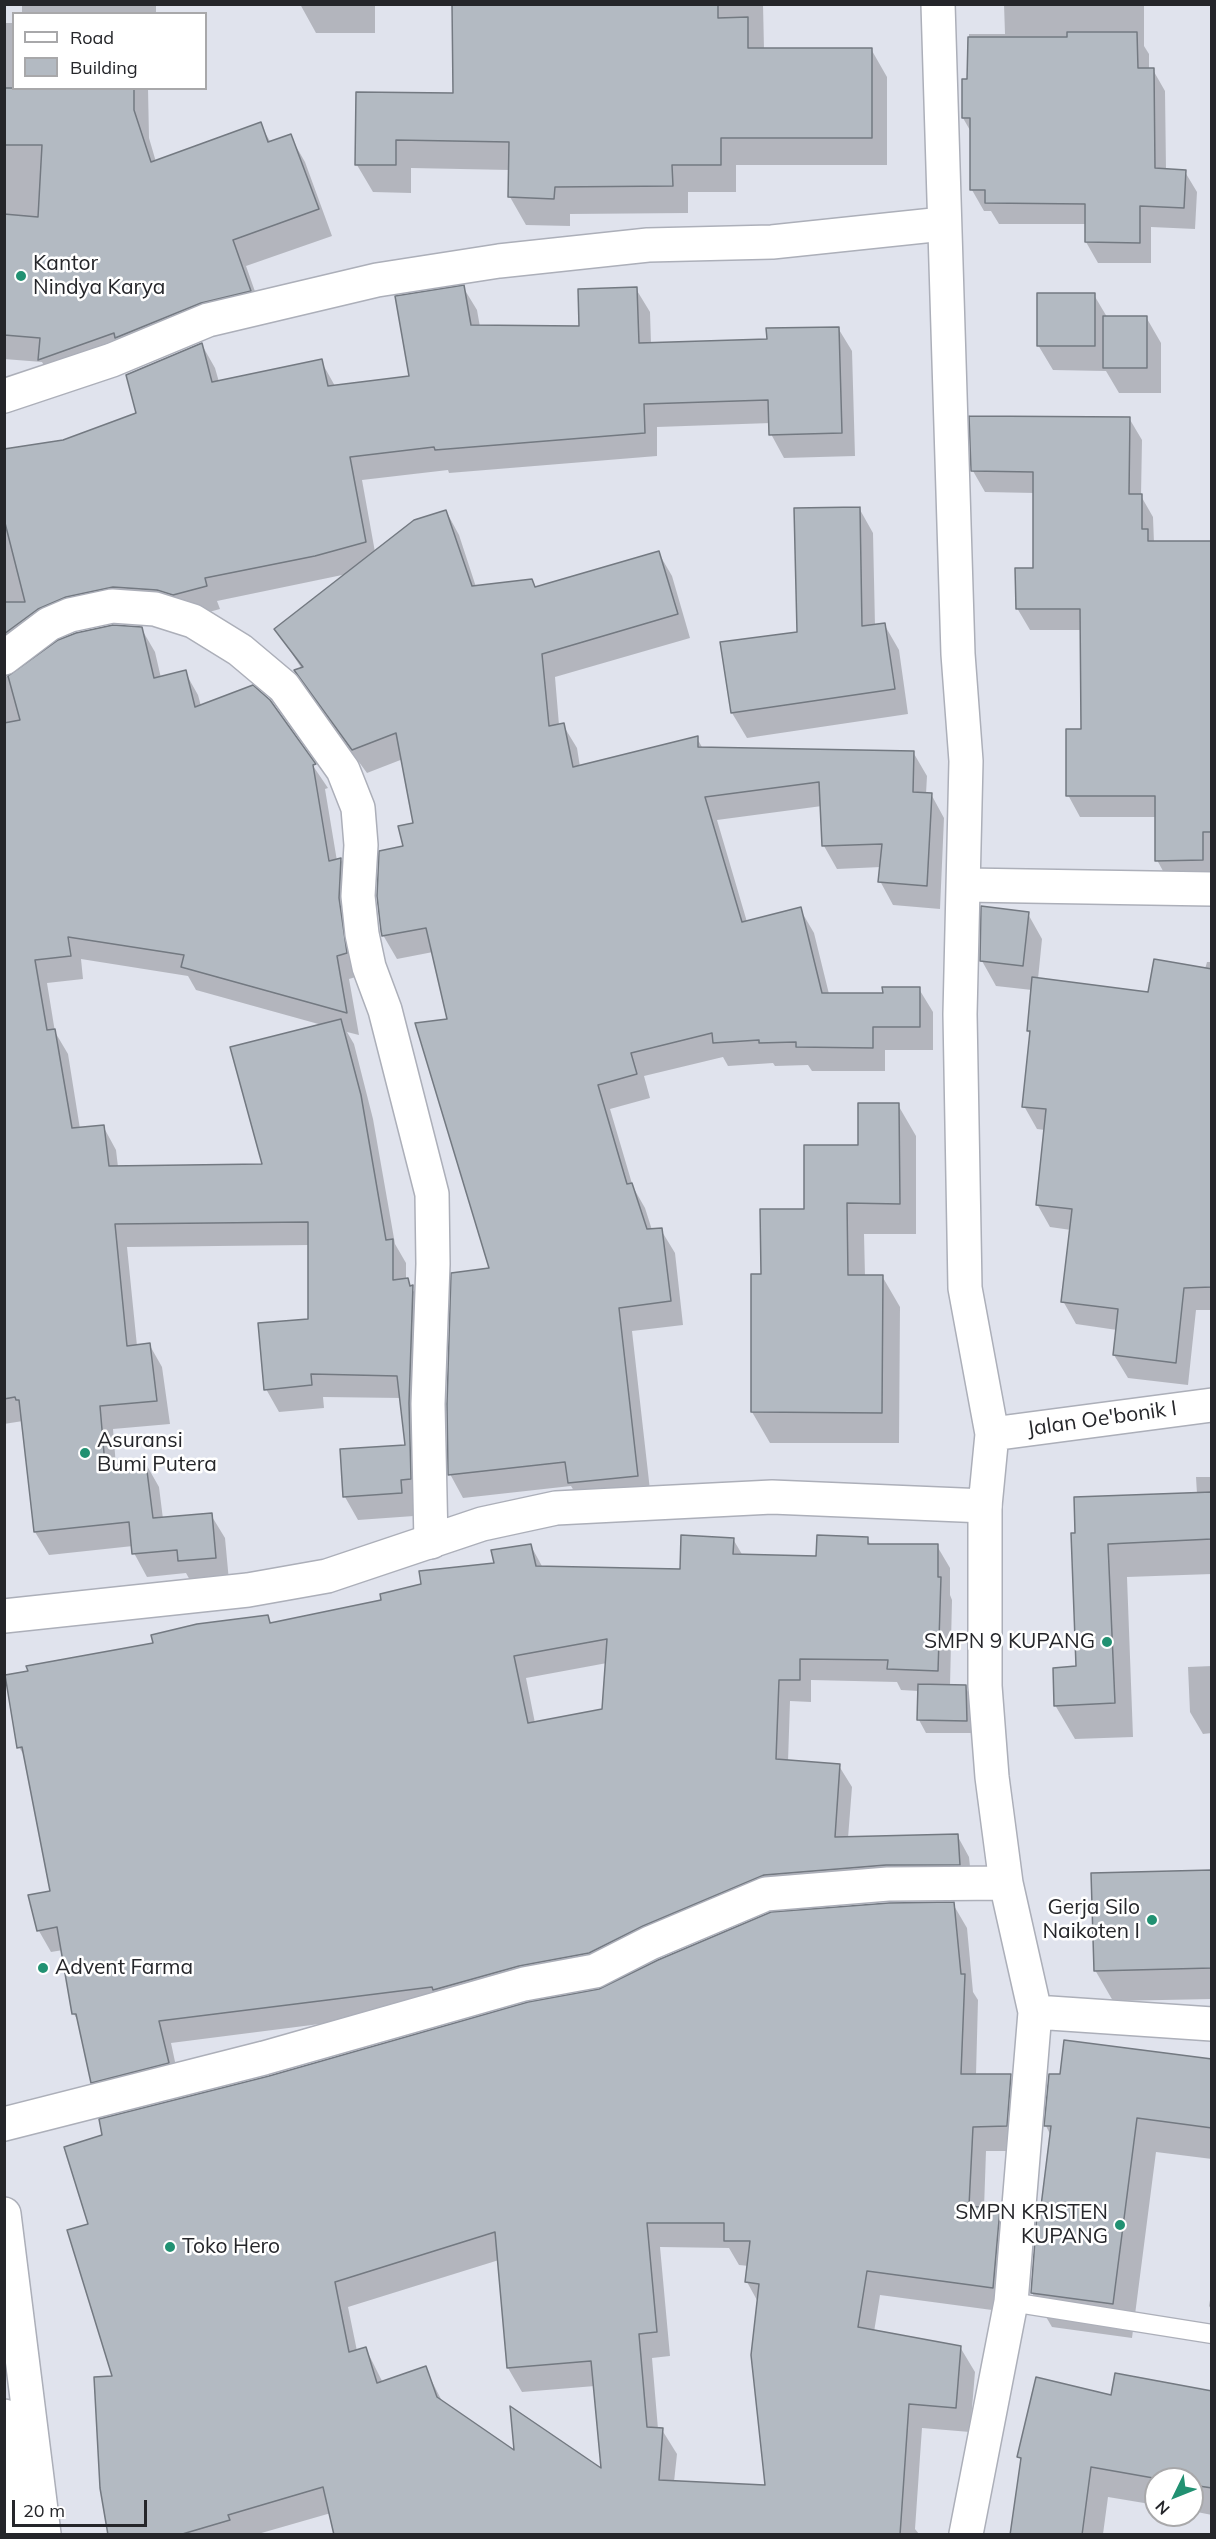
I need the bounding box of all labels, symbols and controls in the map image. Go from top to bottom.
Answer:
legend [12,12,207,90]
text: Road [70,26,114,49]
text: Building [70,56,138,79]
place label: Kantor Nindya Karya [33,251,165,301]
marker: Kantor Nindya Karya [14,269,28,283]
street label: Jalan Oe'bonik I [1026,1396,1178,1442]
place label: Asuransi Bumi Putera [97,1428,217,1478]
marker: Asuransi Bumi Putera [78,1446,92,1460]
place label: SMPN 9 KUPANG [924,1629,1095,1655]
marker: SMPN 9 KUPANG [1100,1635,1114,1649]
place label: Gerja Silo Naikoten I [1042,1895,1140,1945]
marker: Gerja Silo Naikoten I [1145,1913,1159,1927]
place label: Advent Farma [55,1955,193,1981]
marker: Advent Farma [36,1961,50,1975]
place label: SMPN KRISTEN KUPANG [955,2200,1108,2250]
marker: SMPN KRISTEN KUPANG [1113,2218,1127,2232]
place label: Toko Hero [182,2234,280,2260]
marker: Toko Hero [163,2240,177,2254]
north arrow [1144,2467,1204,2527]
scale bar [15,2488,150,2526]
text: N [1151,2497,1174,2519]
text: 20 m [23,2499,65,2522]

